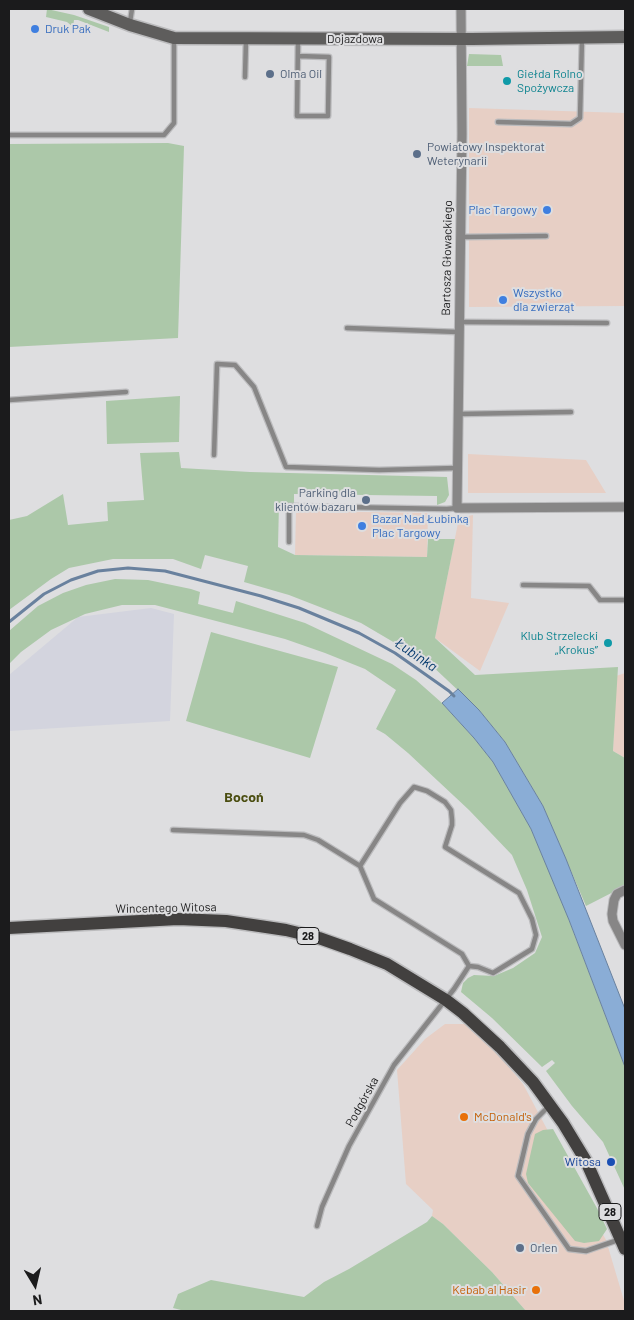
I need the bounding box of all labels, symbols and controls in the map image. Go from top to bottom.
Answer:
place label: Druk Pak [45,22,91,36]
marker: Druk Pak [29,23,41,35]
street label: Dojazdowa [327,32,383,46]
place label: Olma Oil [280,67,322,81]
place label: Giełda Rolno Spożywcza [517,67,583,95]
marker: Olma Oil [264,68,276,80]
marker: Giełda Rolno Spożywcza [501,75,513,87]
place label: Powiatowy Inspektorat Weterynarii [427,140,545,168]
marker: Powiatowy Inspektorat Weterynarii [411,148,423,160]
street label: Bartosza Głowackiego [439,200,455,316]
place label: Plac Targowy [468,203,537,217]
marker: Plac Targowy [541,204,553,216]
place label: Wszystko dla zwierząt [513,286,575,314]
marker: Wszystko dla zwierząt [497,294,509,306]
place label: Parking dla klientów bazaru [275,486,356,514]
marker: Parking dla klientów bazaru [360,494,372,506]
place label: Bazar Nad Łubinką Plac Targowy [372,512,469,540]
marker: Bazar Nad Łubinką Plac Targowy [356,520,368,532]
place label: Klub Strzelecki „Krokus” [521,629,598,657]
water label: Łubinka [392,635,440,675]
marker: Klub Strzelecki „Krokus” [602,637,614,649]
district label: Bocoń [224,789,264,805]
street label: Wincentego Witosa [115,900,217,916]
road number: 28 [297,928,319,944]
street label: Podgórska [342,1074,382,1130]
place label: McDonald's [474,1110,532,1124]
marker: McDonald's [458,1111,470,1123]
place label: Witosa [565,1155,601,1169]
marker: Witosa [605,1156,617,1168]
road number: 28 [599,1204,621,1220]
place label: Orlen [530,1241,557,1255]
marker: Orlen [514,1242,526,1254]
north arrow [10,1260,60,1310]
place label: Kebab al Hasir [452,1283,526,1297]
marker: Kebab al Hasir [530,1284,542,1296]
text: N [31,1291,43,1309]

